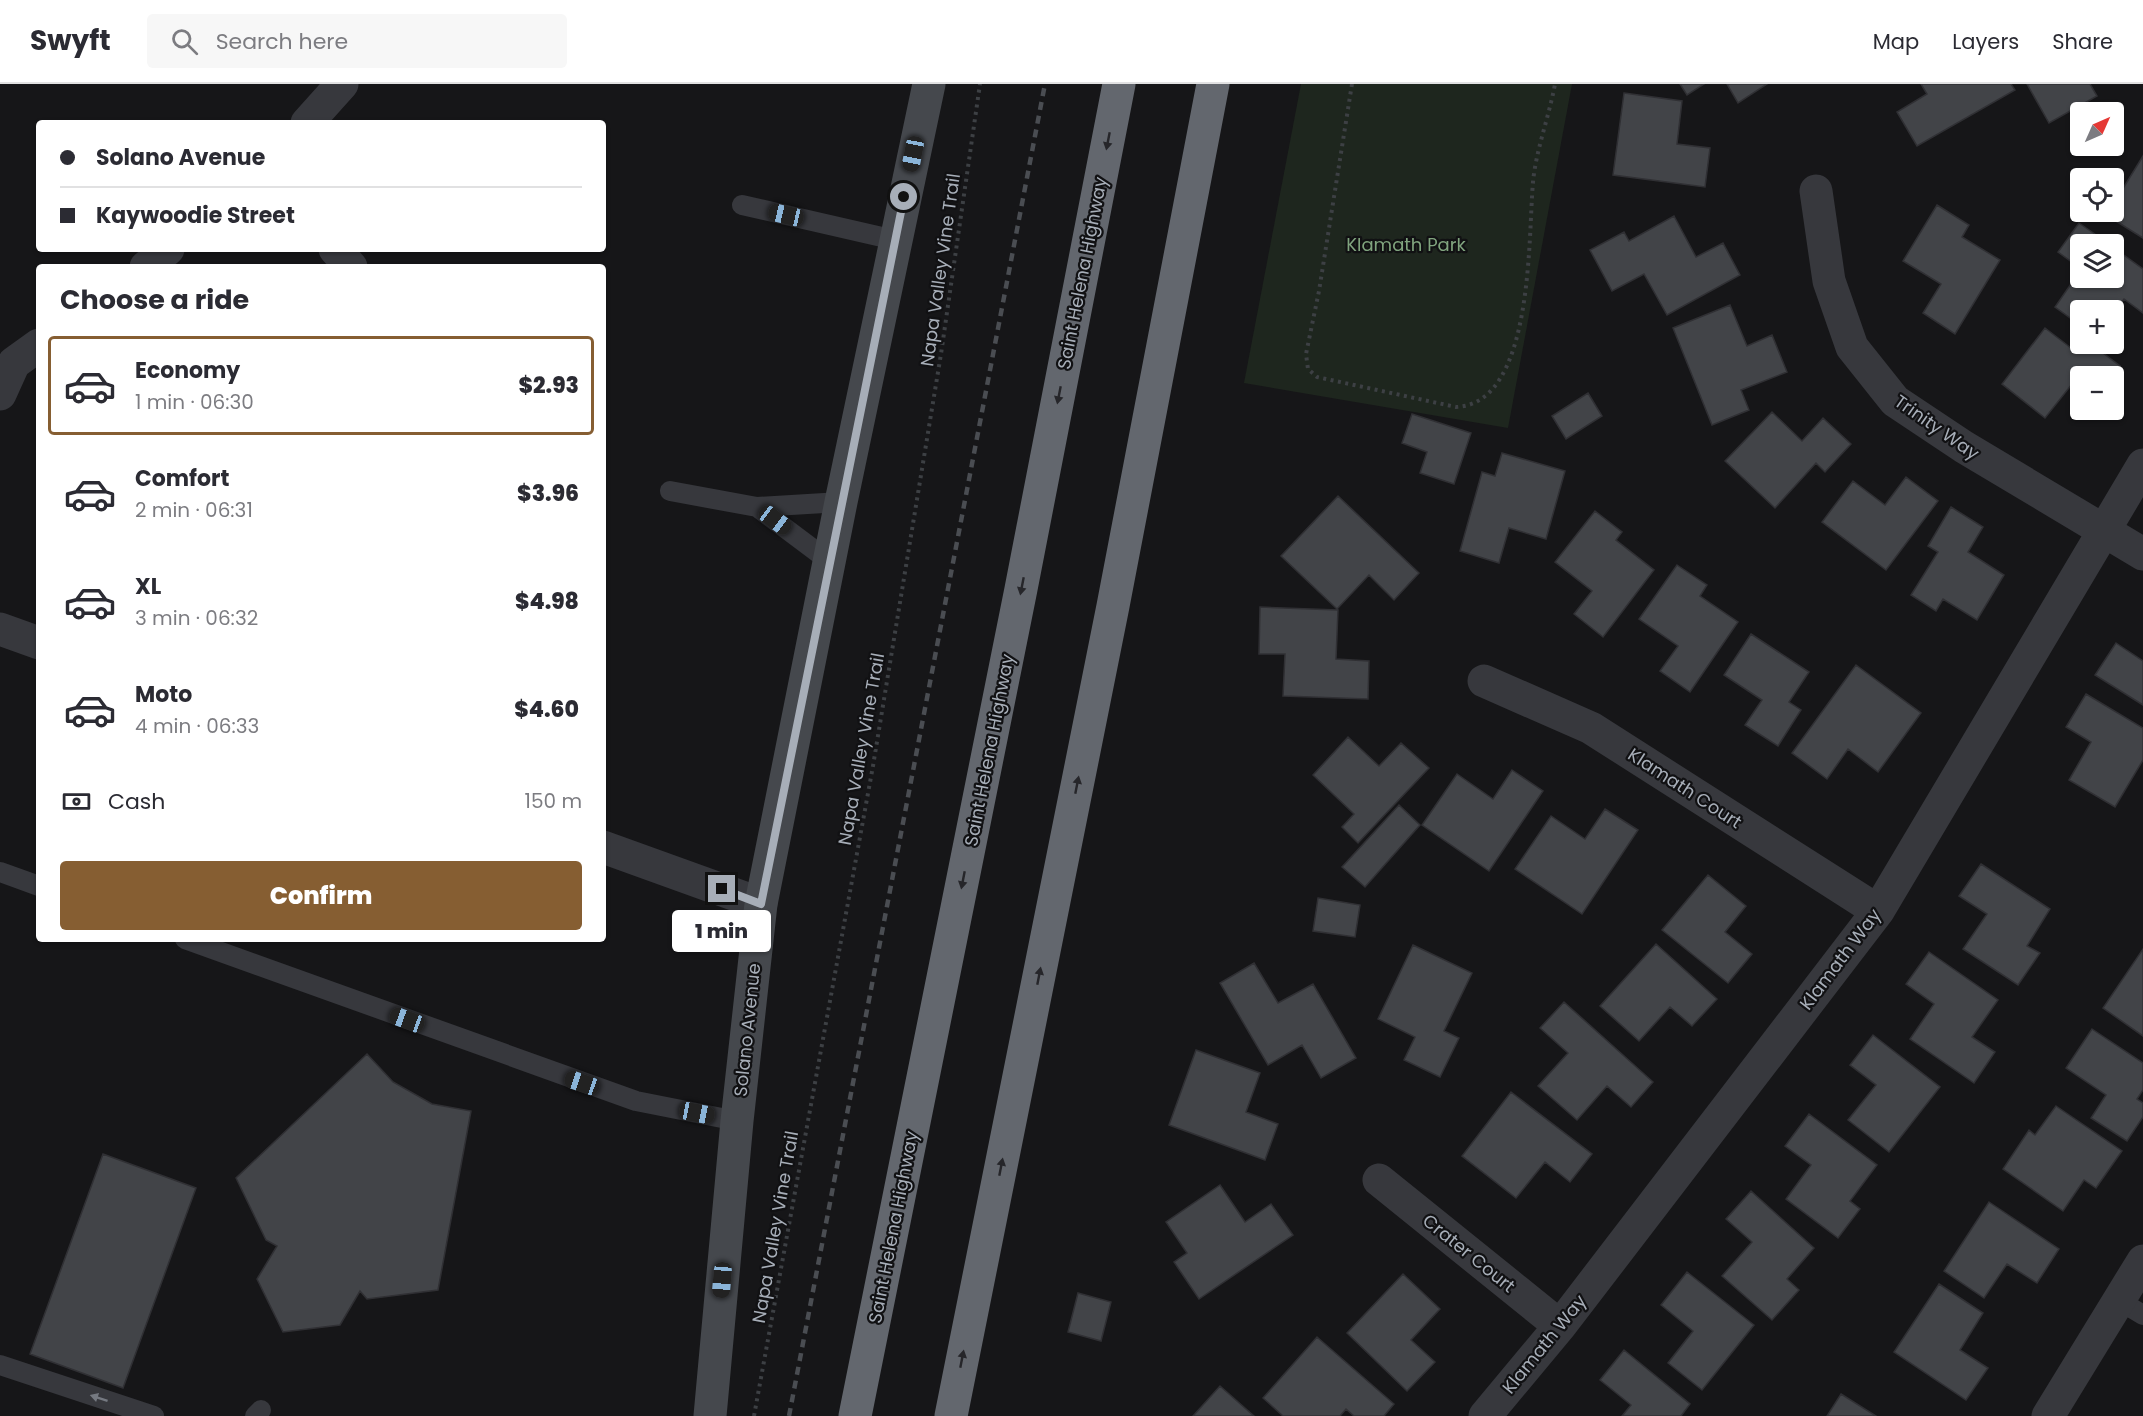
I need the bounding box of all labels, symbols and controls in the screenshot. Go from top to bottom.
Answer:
search box [147,14,567,68]
text: Swyft [30,21,111,60]
icon: search [168,25,201,58]
text: Search here [216,26,348,57]
text: Map [1873,27,1919,56]
text: Layers [1952,27,2019,56]
text: Share [2052,27,2113,56]
north arrow [2070,102,2124,156]
map controls [2070,102,2124,420]
one-way arrow [1103,132,1112,151]
car [901,135,925,173]
text: Solano Avenue [96,142,265,173]
button: locate [2070,168,2124,222]
street label: Napa Valley Vine Trail [914,172,966,368]
street label: Saint Helena Highway [1051,175,1113,371]
route start [890,183,917,210]
text: Kaywoodie Street [96,200,295,231]
car [766,202,806,228]
park label: Klamath Park [1346,232,1466,257]
button: layers [2070,234,2124,288]
text: Choose a ride [60,281,249,318]
button: + [2070,300,2124,354]
text: Economy [135,355,240,386]
icon: car [63,359,117,413]
button: − [2070,366,2124,420]
text: $2.93 [519,370,579,401]
one-way arrow [1054,385,1063,404]
text: 1 min · 06:30 [135,388,254,416]
street label: Trinity Way [1890,389,1984,465]
text: Comfort [135,463,229,494]
icon: car [63,467,117,521]
text: $3.96 [517,478,579,509]
text: 2 min · 06:31 [135,496,253,524]
car [755,502,795,538]
text: XL [135,571,161,602]
icon: car [63,575,117,629]
one-way arrow [1017,577,1026,596]
text: $4.98 [515,586,579,617]
text: 3 min · 06:32 [135,604,258,632]
street label: Napa Valley Vine Trail [832,651,890,847]
street label: Saint Helena Highway [958,652,1020,848]
text: Moto [135,679,192,710]
icon: car [63,683,117,737]
text: $4.60 [514,694,579,725]
text: 4 min · 06:33 [135,712,259,740]
street label: Klamath Court [1623,742,1747,834]
one-way arrow [1073,775,1082,794]
icon: cash [60,785,93,818]
text: Cash [108,786,165,817]
text: 150 m [525,787,582,815]
button: Confirm [60,861,582,930]
one-way arrow [958,871,967,890]
route end [708,875,735,902]
street label: Klamath Way [1794,903,1886,1015]
callout: 1 min [672,910,771,952]
text: 1 min [695,917,748,945]
street label: Solano Avenue [728,962,766,1098]
one-way arrow [1035,967,1044,986]
car [387,1005,427,1035]
car [562,1069,602,1097]
car [678,1101,716,1125]
street label: Napa Valley Vine Trail [746,1129,804,1325]
street label: Saint Helena Highway [862,1129,924,1325]
one-way arrow [997,1158,1006,1177]
street label: Crater Court [1418,1208,1520,1298]
car [711,1261,733,1299]
street label: Klamath Way [1496,1289,1592,1399]
one-way arrow [958,1349,967,1368]
one-way arrow [90,1392,108,1402]

